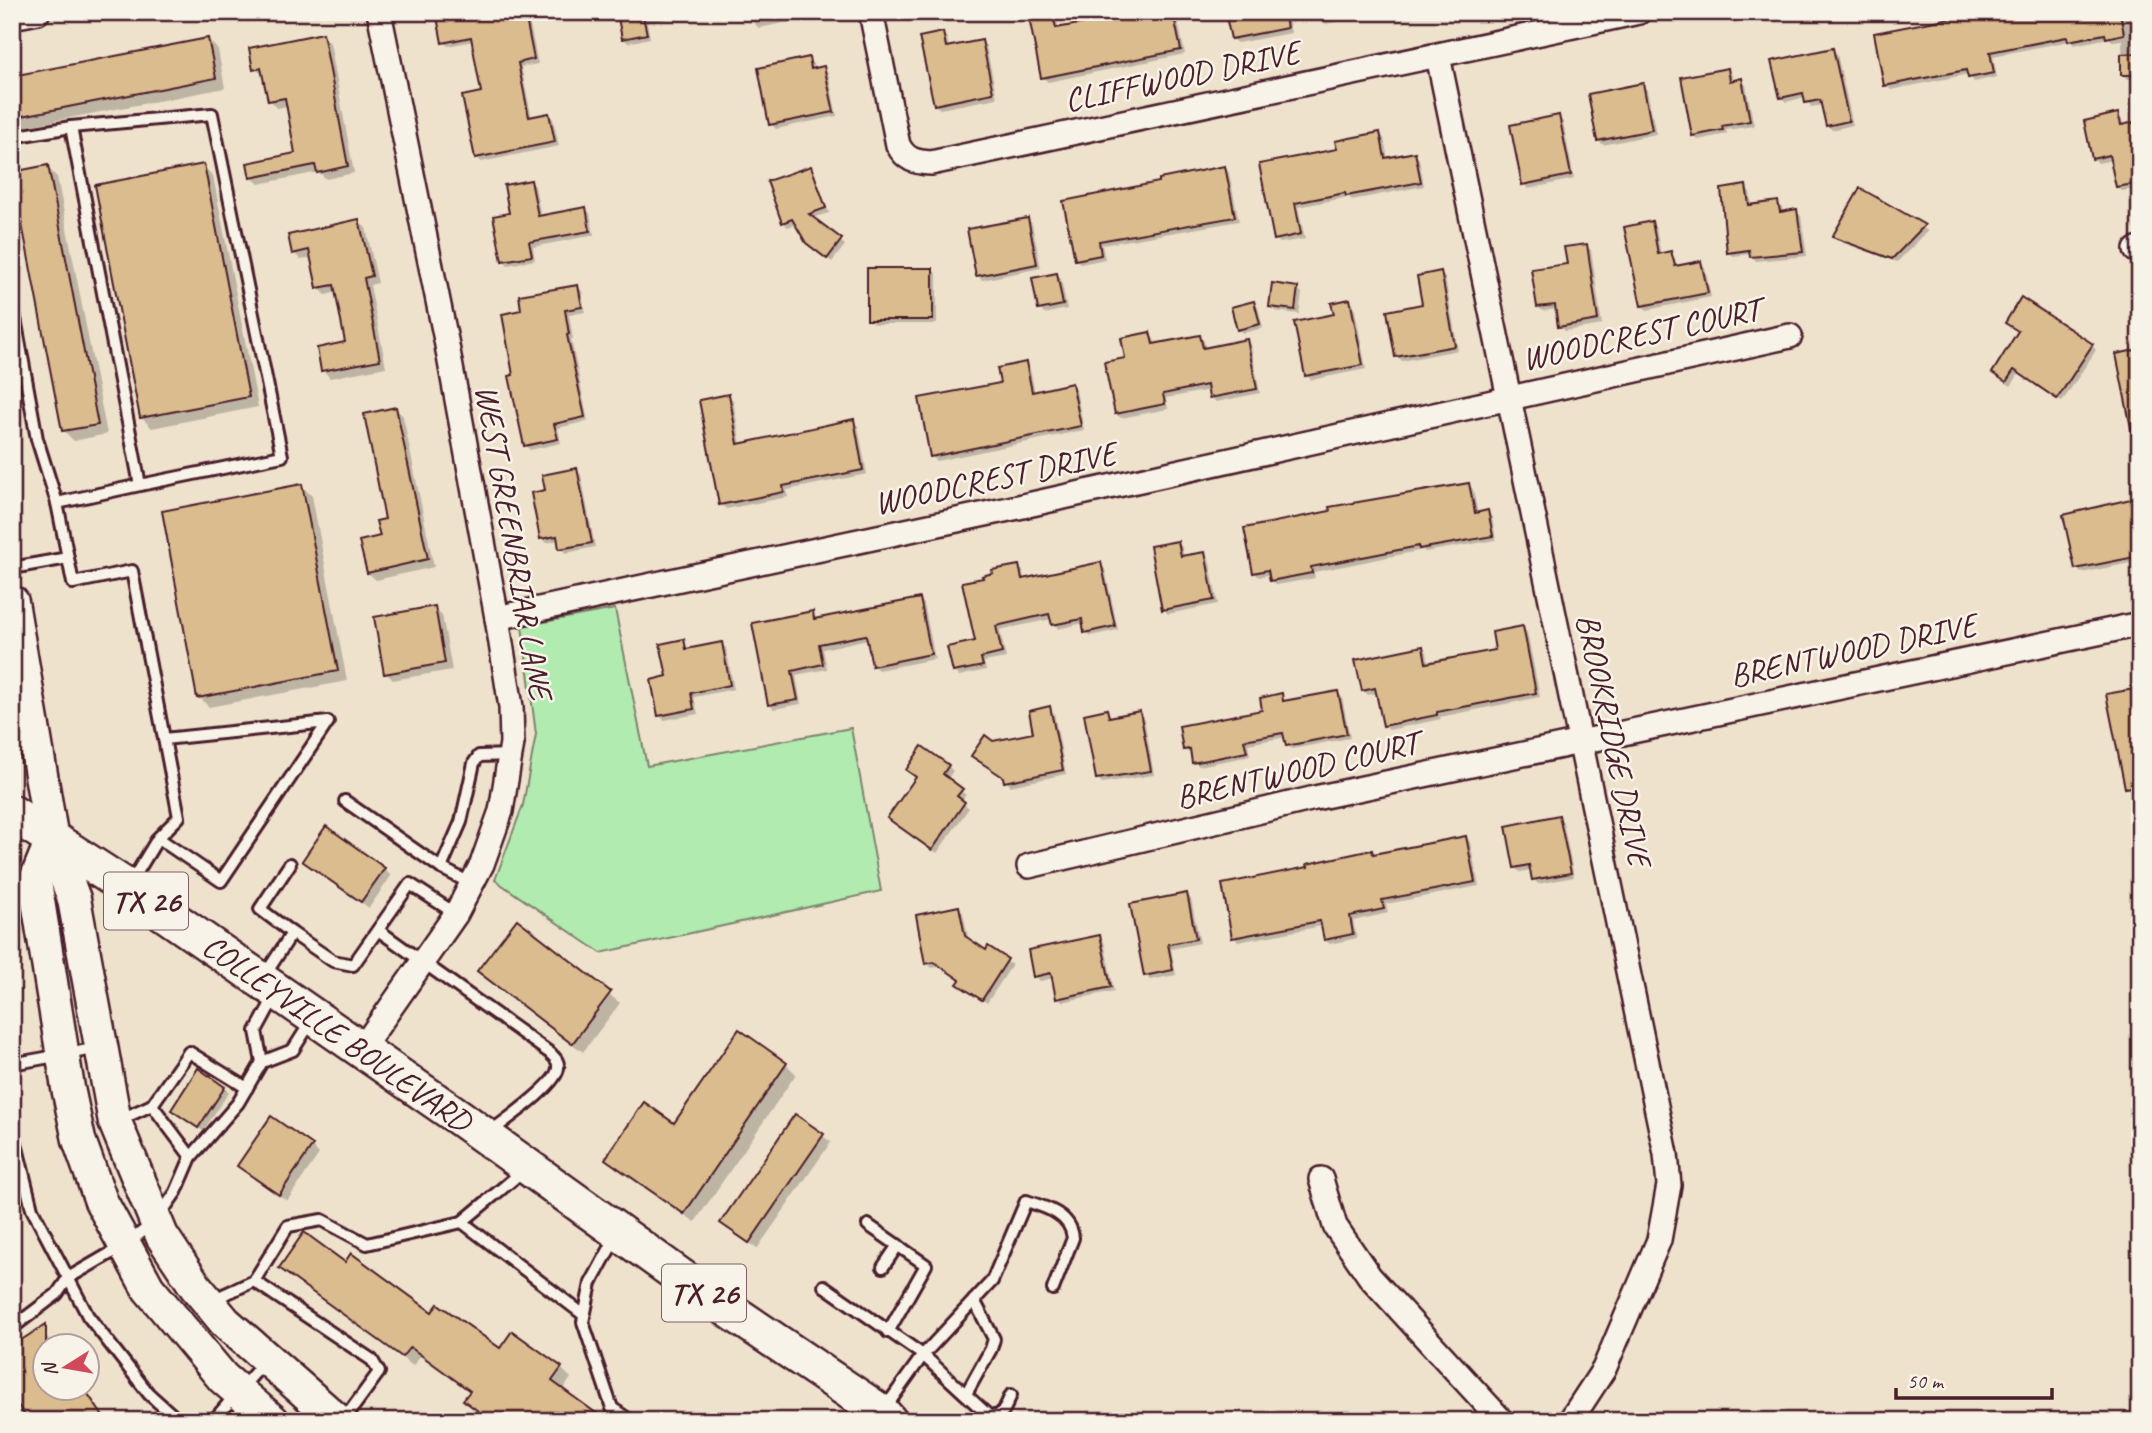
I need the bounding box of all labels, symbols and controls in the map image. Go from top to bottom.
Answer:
street label: CLIFFWOOD DRIVE [1061,30,1307,121]
street label: WOODCREST COURT [1518,287,1772,380]
street label: WEST GREENBRIAR LANE [466,382,563,707]
street label: WOODCREST DRIVE [870,431,1123,524]
street label: BRENTWOOD DRIVE [1726,603,1984,697]
street label: BROOKRIDGE DRIVE [1567,610,1662,874]
street label: BRENTWOOD COURT [1172,720,1430,818]
road number: TX 26 [104,873,188,930]
street label: COLLEYVILLE BOULEVARD [195,925,482,1143]
road number: TX 26 [662,1264,746,1322]
north arrow [32,1332,102,1402]
scale bar [1896,1356,2052,1400]
text: N [37,1359,63,1378]
text: 50 m [1907,1368,1945,1394]

